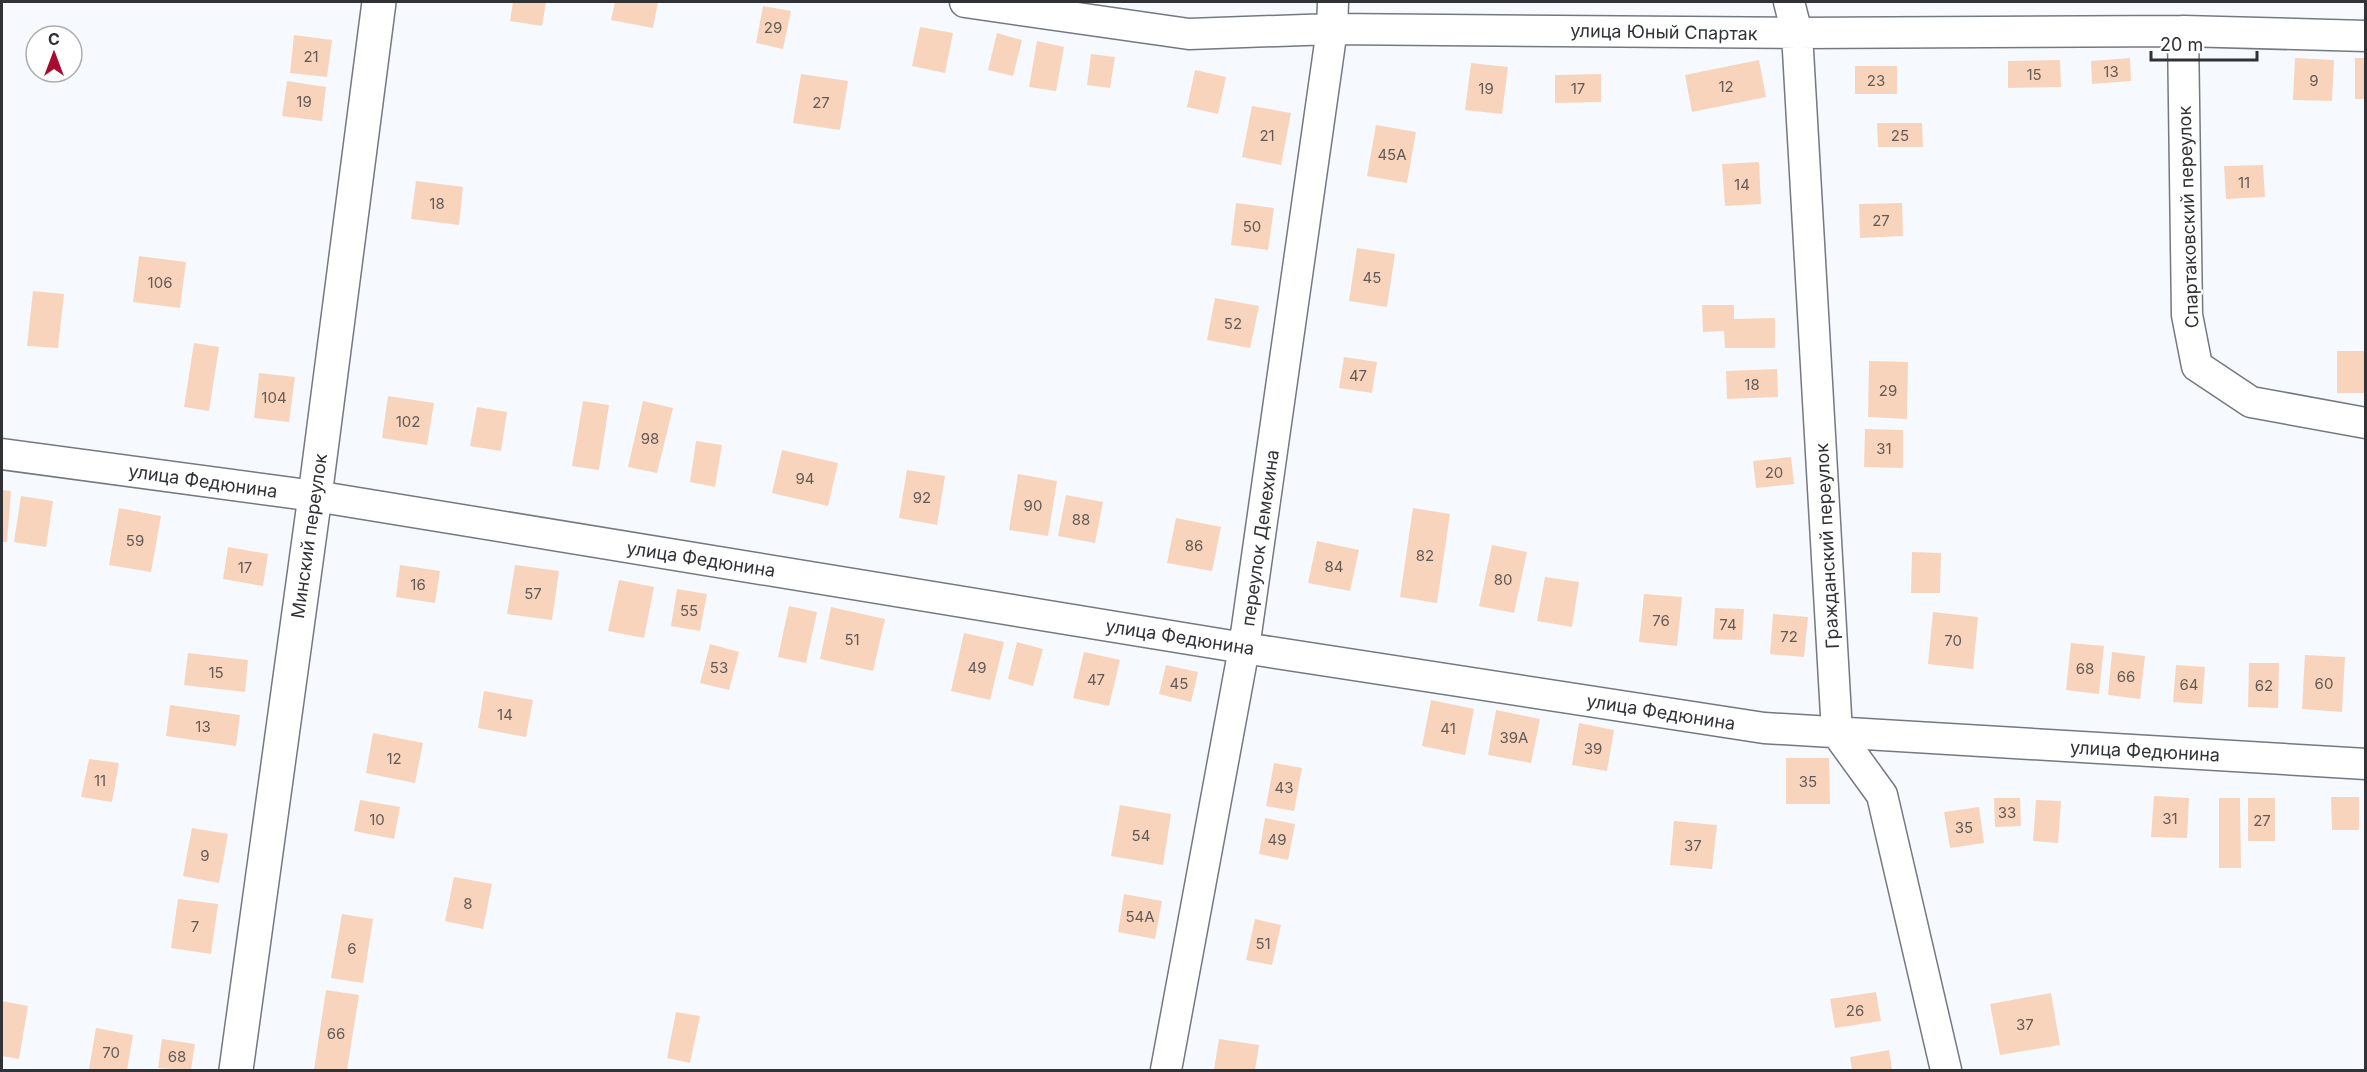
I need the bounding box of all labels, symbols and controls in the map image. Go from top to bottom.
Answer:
house number: 29 [764,18,782,37]
street label: улица Юный Спартак [1570,20,1758,44]
north arrow [24,24,84,84]
scale bar [2151,24,2258,62]
text: С [48,29,60,49]
text: 20 m [2160,34,2203,55]
house number: 21 [303,47,319,66]
house number: 13 [2103,62,2119,81]
house number: 15 [2026,65,2042,84]
house number: 23 [1867,71,1885,90]
house number: 9 [2309,71,2319,90]
house number: 12 [1718,77,1734,96]
house number: 19 [1478,79,1494,98]
house number: 17 [1571,79,1585,98]
house number: 19 [296,92,312,111]
house number: 27 [812,93,830,112]
street label: Спартаковский переулок [2174,105,2202,329]
house number: 21 [1259,126,1275,145]
house number: 25 [1891,126,1909,145]
house number: 45А [1377,145,1407,164]
house number: 11 [2238,173,2250,192]
house number: 14 [1734,175,1750,194]
house number: 18 [429,194,445,213]
house number: 27 [1872,211,1890,230]
house number: 50 [1243,217,1261,236]
house number: 45 [1363,268,1381,287]
house number: 106 [148,273,172,292]
house number: 52 [1224,314,1242,333]
house number: 47 [1349,366,1367,385]
house number: 18 [1744,375,1760,394]
house number: 29 [1879,381,1897,400]
house number: 104 [261,388,287,407]
house number: 102 [396,412,420,431]
house number: 98 [641,429,659,448]
house number: 31 [1876,439,1892,458]
street label: Гражданский переулок [1811,442,1843,649]
street label: переулок Демехина [1237,448,1283,628]
street label: Минский переулок [287,452,331,620]
street label: улица Федюнина [127,460,279,502]
house number: 20 [1765,463,1783,482]
house number: 94 [796,469,815,488]
house number: 92 [913,488,931,507]
house number: 90 [1024,496,1042,515]
house number: 88 [1072,510,1090,529]
house number: 59 [126,531,144,550]
house number: 86 [1185,536,1203,555]
street label: улица Федюнина [625,537,777,581]
house number: 82 [1416,546,1434,565]
house number: 84 [1325,557,1343,576]
house number: 17 [238,558,252,577]
house number: 80 [1494,570,1512,589]
house number: 16 [410,575,426,594]
house number: 57 [524,584,542,603]
house number: 55 [680,601,698,620]
house number: 76 [1652,611,1670,630]
street label: улица Федюнина [1104,615,1256,659]
house number: 74 [1719,615,1737,634]
house number: 72 [1780,627,1798,646]
house number: 51 [844,630,860,649]
house number: 70 [1944,631,1962,650]
house number: 53 [710,658,728,677]
house number: 49 [968,658,987,677]
house number: 68 [2076,659,2094,678]
house number: 15 [208,663,224,682]
house number: 66 [2117,667,2135,686]
house number: 47 [1087,670,1105,689]
house number: 45 [1170,674,1188,693]
house number: 60 [2315,674,2333,693]
house number: 64 [2180,675,2199,694]
house number: 62 [2255,676,2273,695]
street label: улица Федюнина [1585,690,1737,734]
house number: 14 [497,705,513,724]
house number: 13 [195,717,211,736]
house number: 41 [1440,719,1456,738]
house number: 39А [1500,728,1528,747]
street label: улица Федюнина [2069,737,2221,765]
house number: 39 [1584,739,1602,758]
house number: 12 [386,749,402,768]
house number: 11 [94,771,106,790]
house number: 35 [1799,772,1817,791]
house number: 43 [1275,778,1293,797]
house number: 33 [1998,803,2016,822]
house number: 31 [2162,809,2178,828]
house number: 10 [369,810,385,829]
house number: 27 [2253,811,2271,830]
house number: 35 [1955,818,1973,837]
house number: 54 [1132,826,1150,845]
house number: 49 [1268,830,1287,849]
house number: 37 [1684,836,1702,855]
house number: 9 [200,846,210,865]
house number: 8 [463,894,473,913]
house number: 54А [1125,907,1155,926]
house number: 7 [191,917,199,936]
house number: 51 [1255,934,1271,953]
house number: 6 [347,939,357,958]
house number: 26 [1846,1001,1864,1020]
house number: 37 [2016,1015,2034,1034]
house number: 66 [327,1024,345,1043]
house number: 70 [102,1043,120,1062]
house number: 68 [168,1047,186,1066]

